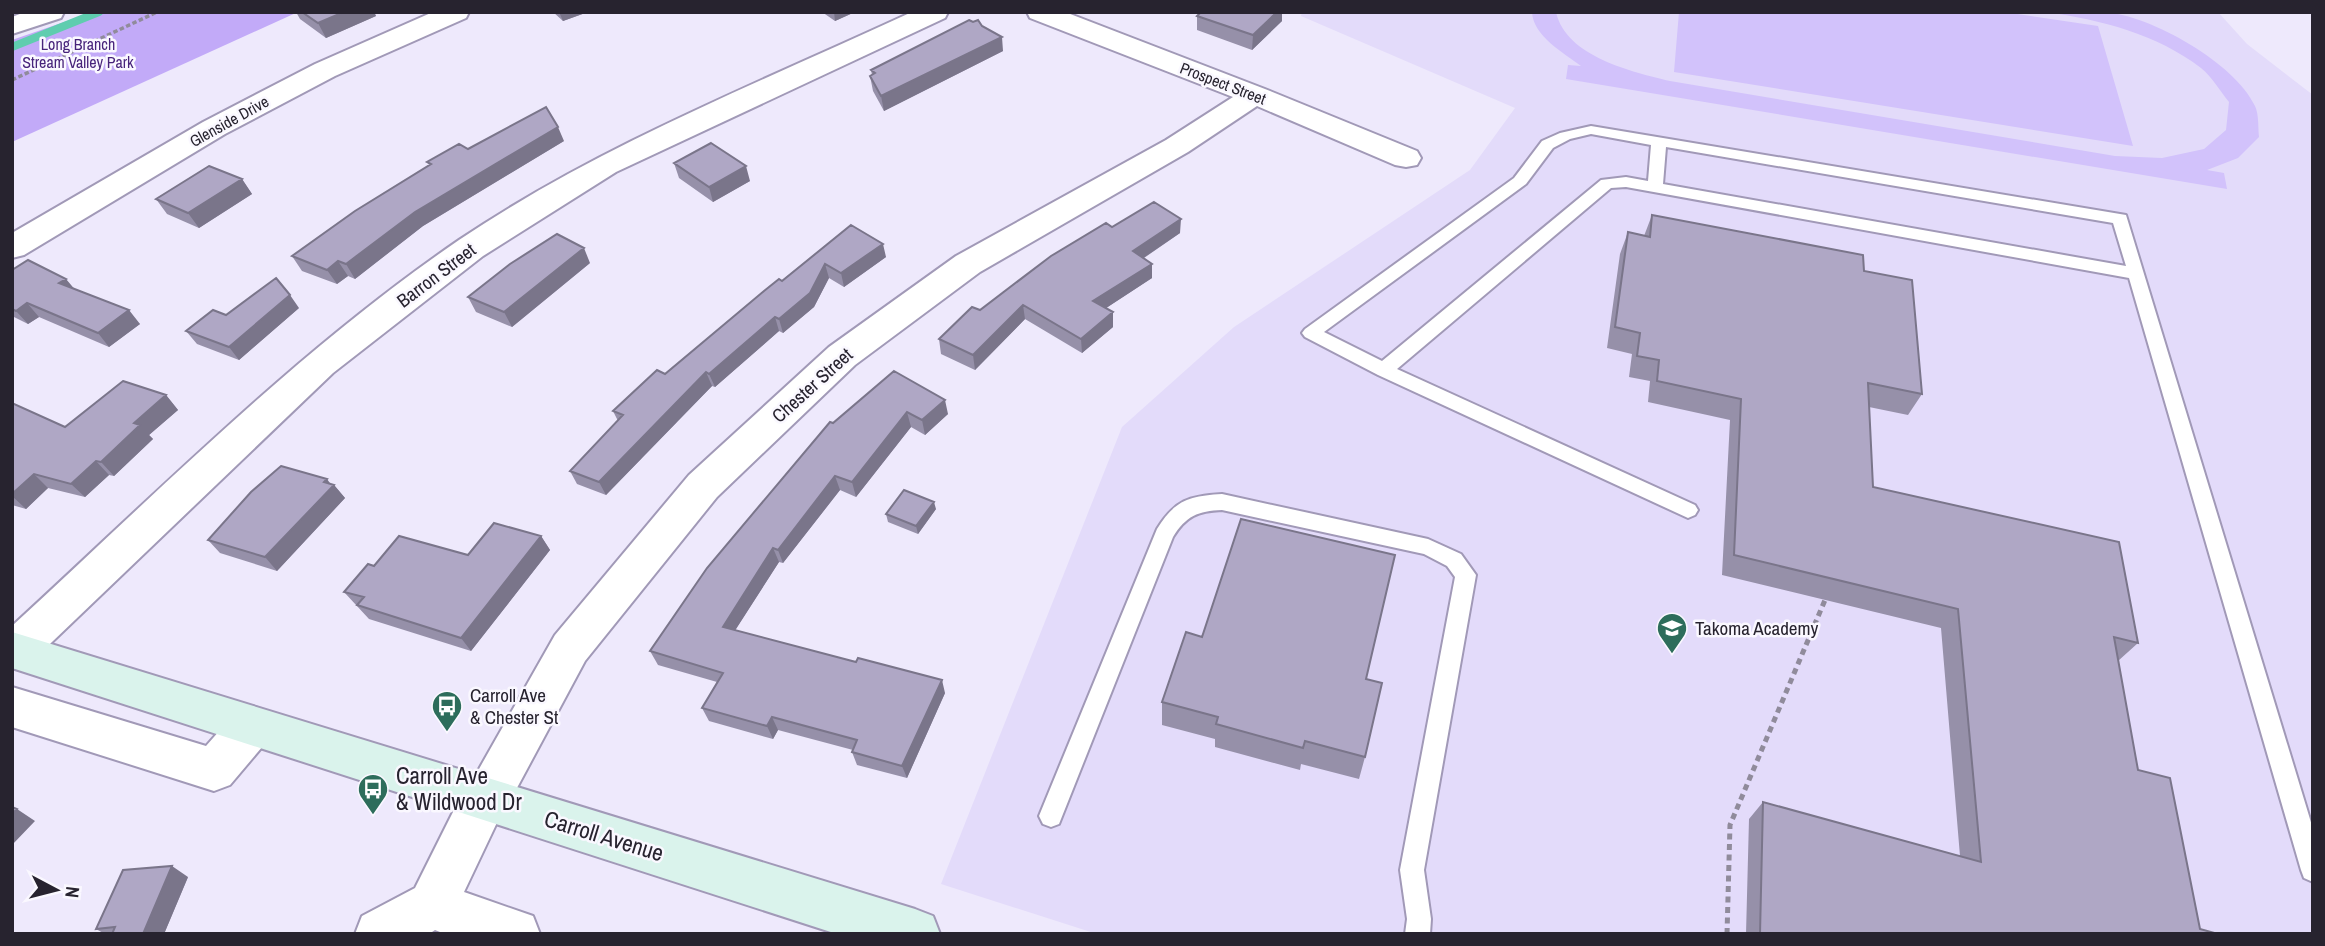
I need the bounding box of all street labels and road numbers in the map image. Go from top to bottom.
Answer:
street label: Prospect Street [1177,57,1269,110]
street label: Glenside Drive [185,90,273,152]
street label: Barron Street [391,236,481,313]
street label: Chester Street [766,341,859,428]
street label: Carroll Avenue [541,803,668,868]

